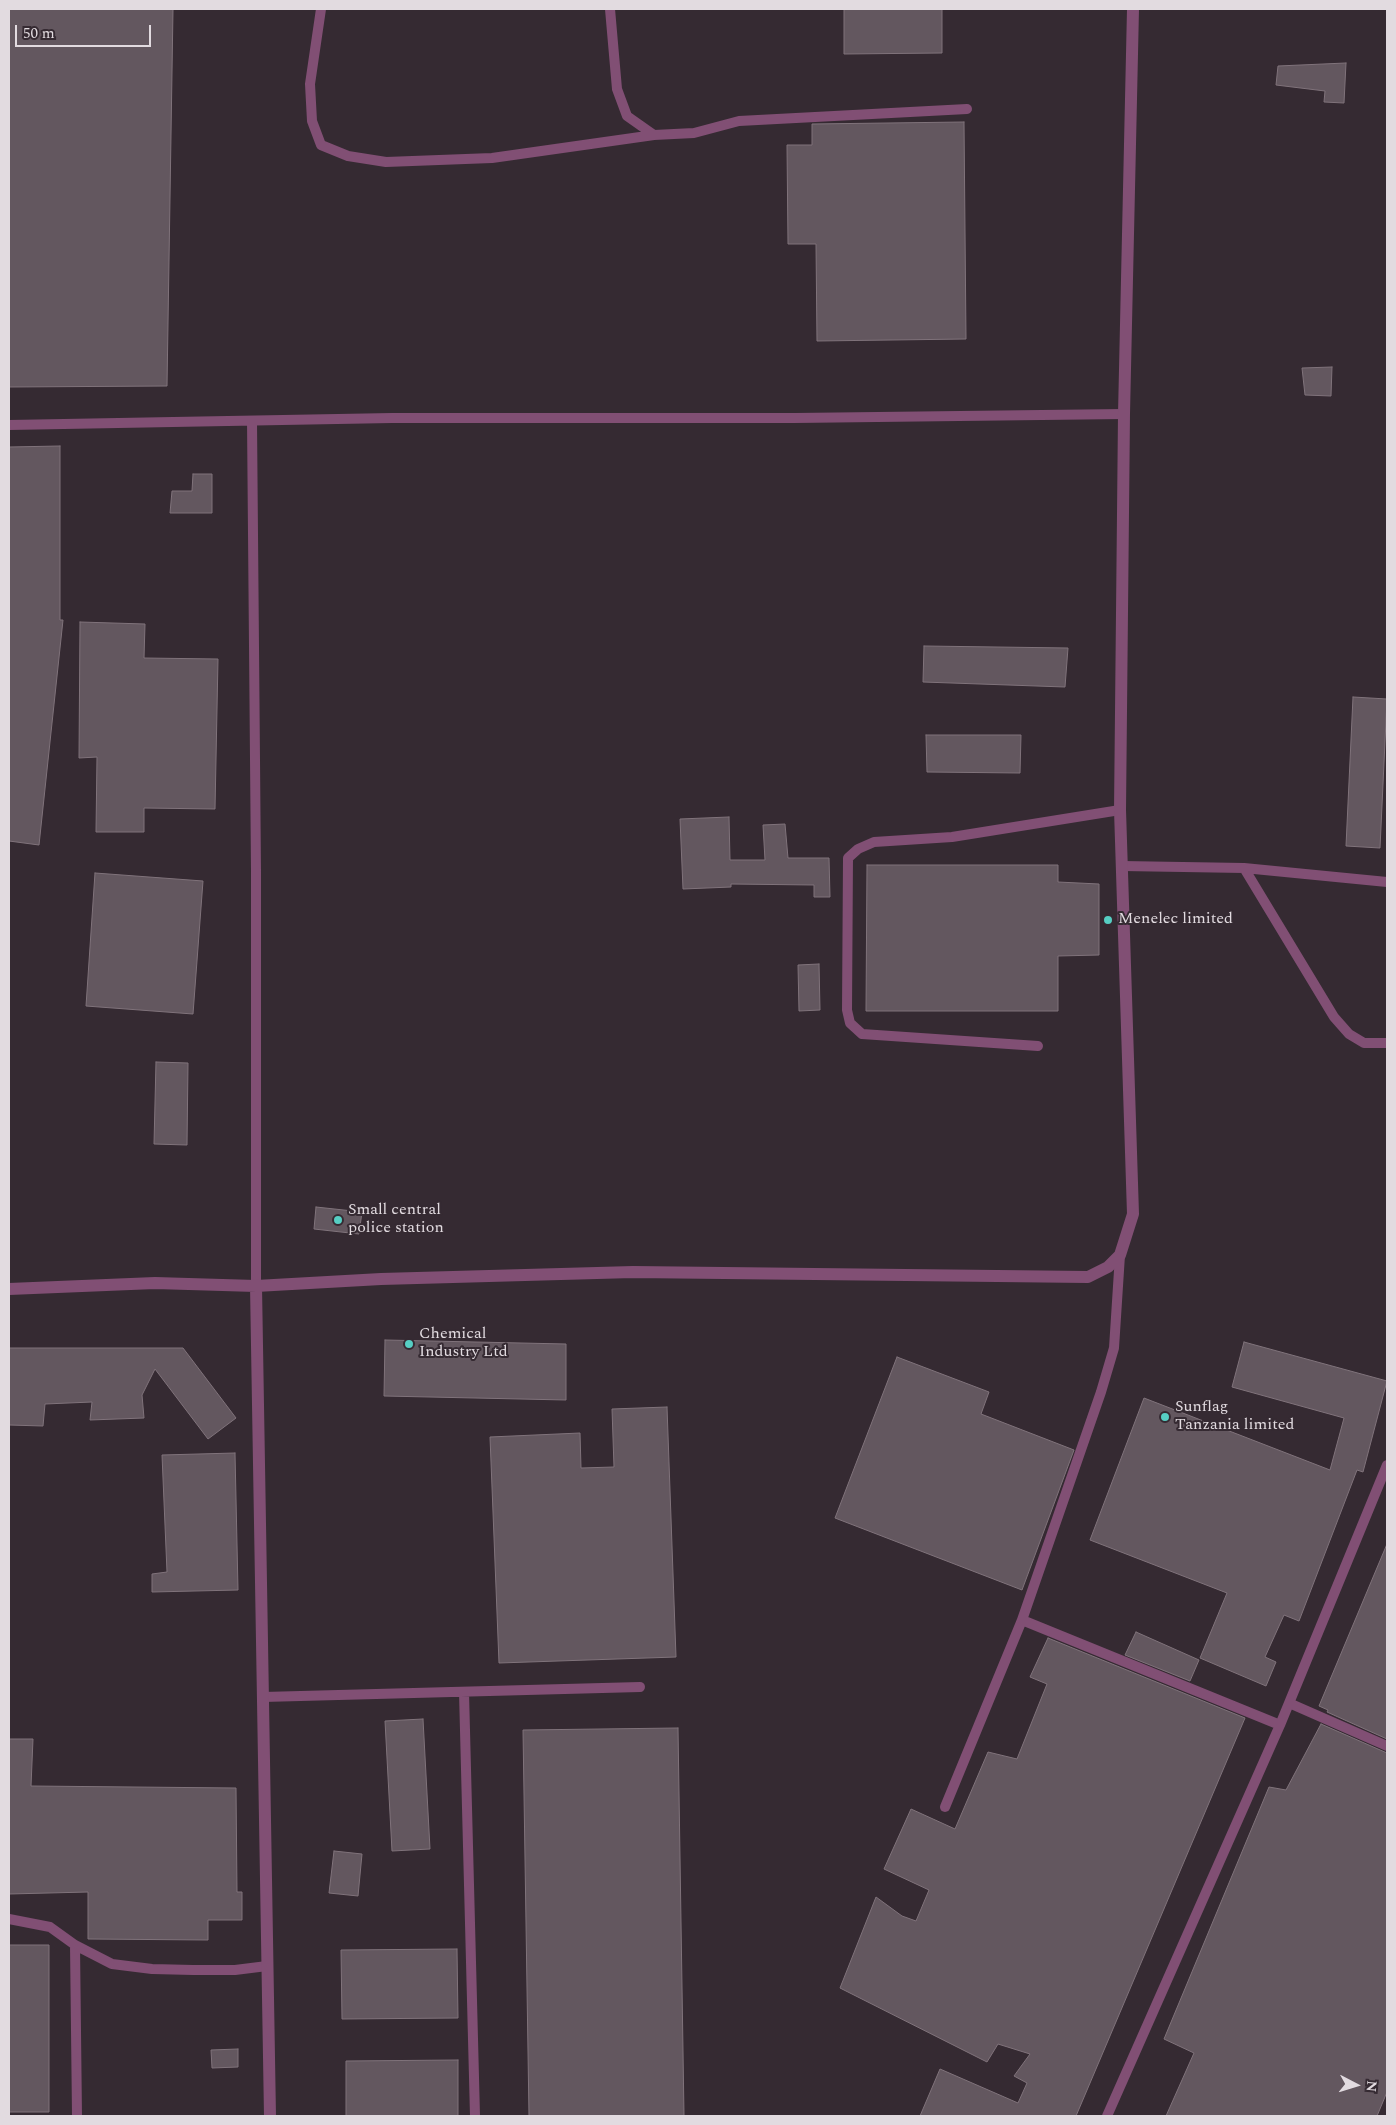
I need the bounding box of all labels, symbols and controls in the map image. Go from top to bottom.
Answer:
scale bar [18,15,154,47]
text: 50 m [23,22,55,45]
place label: Menelec limited [1118,910,1233,930]
marker: Menelec limited [1102,914,1114,926]
place label: Small central police station [348,1201,444,1239]
marker: Small central police station [332,1214,344,1226]
place label: Chemical Industry Ltd [419,1325,508,1363]
marker: Chemical Industry Ltd [403,1338,415,1350]
place label: Sunflag Tanzania limited [1175,1398,1295,1436]
marker: Sunflag Tanzania limited [1159,1411,1171,1423]
north arrow [1331,2060,1381,2110]
text: N [1360,2080,1382,2093]

